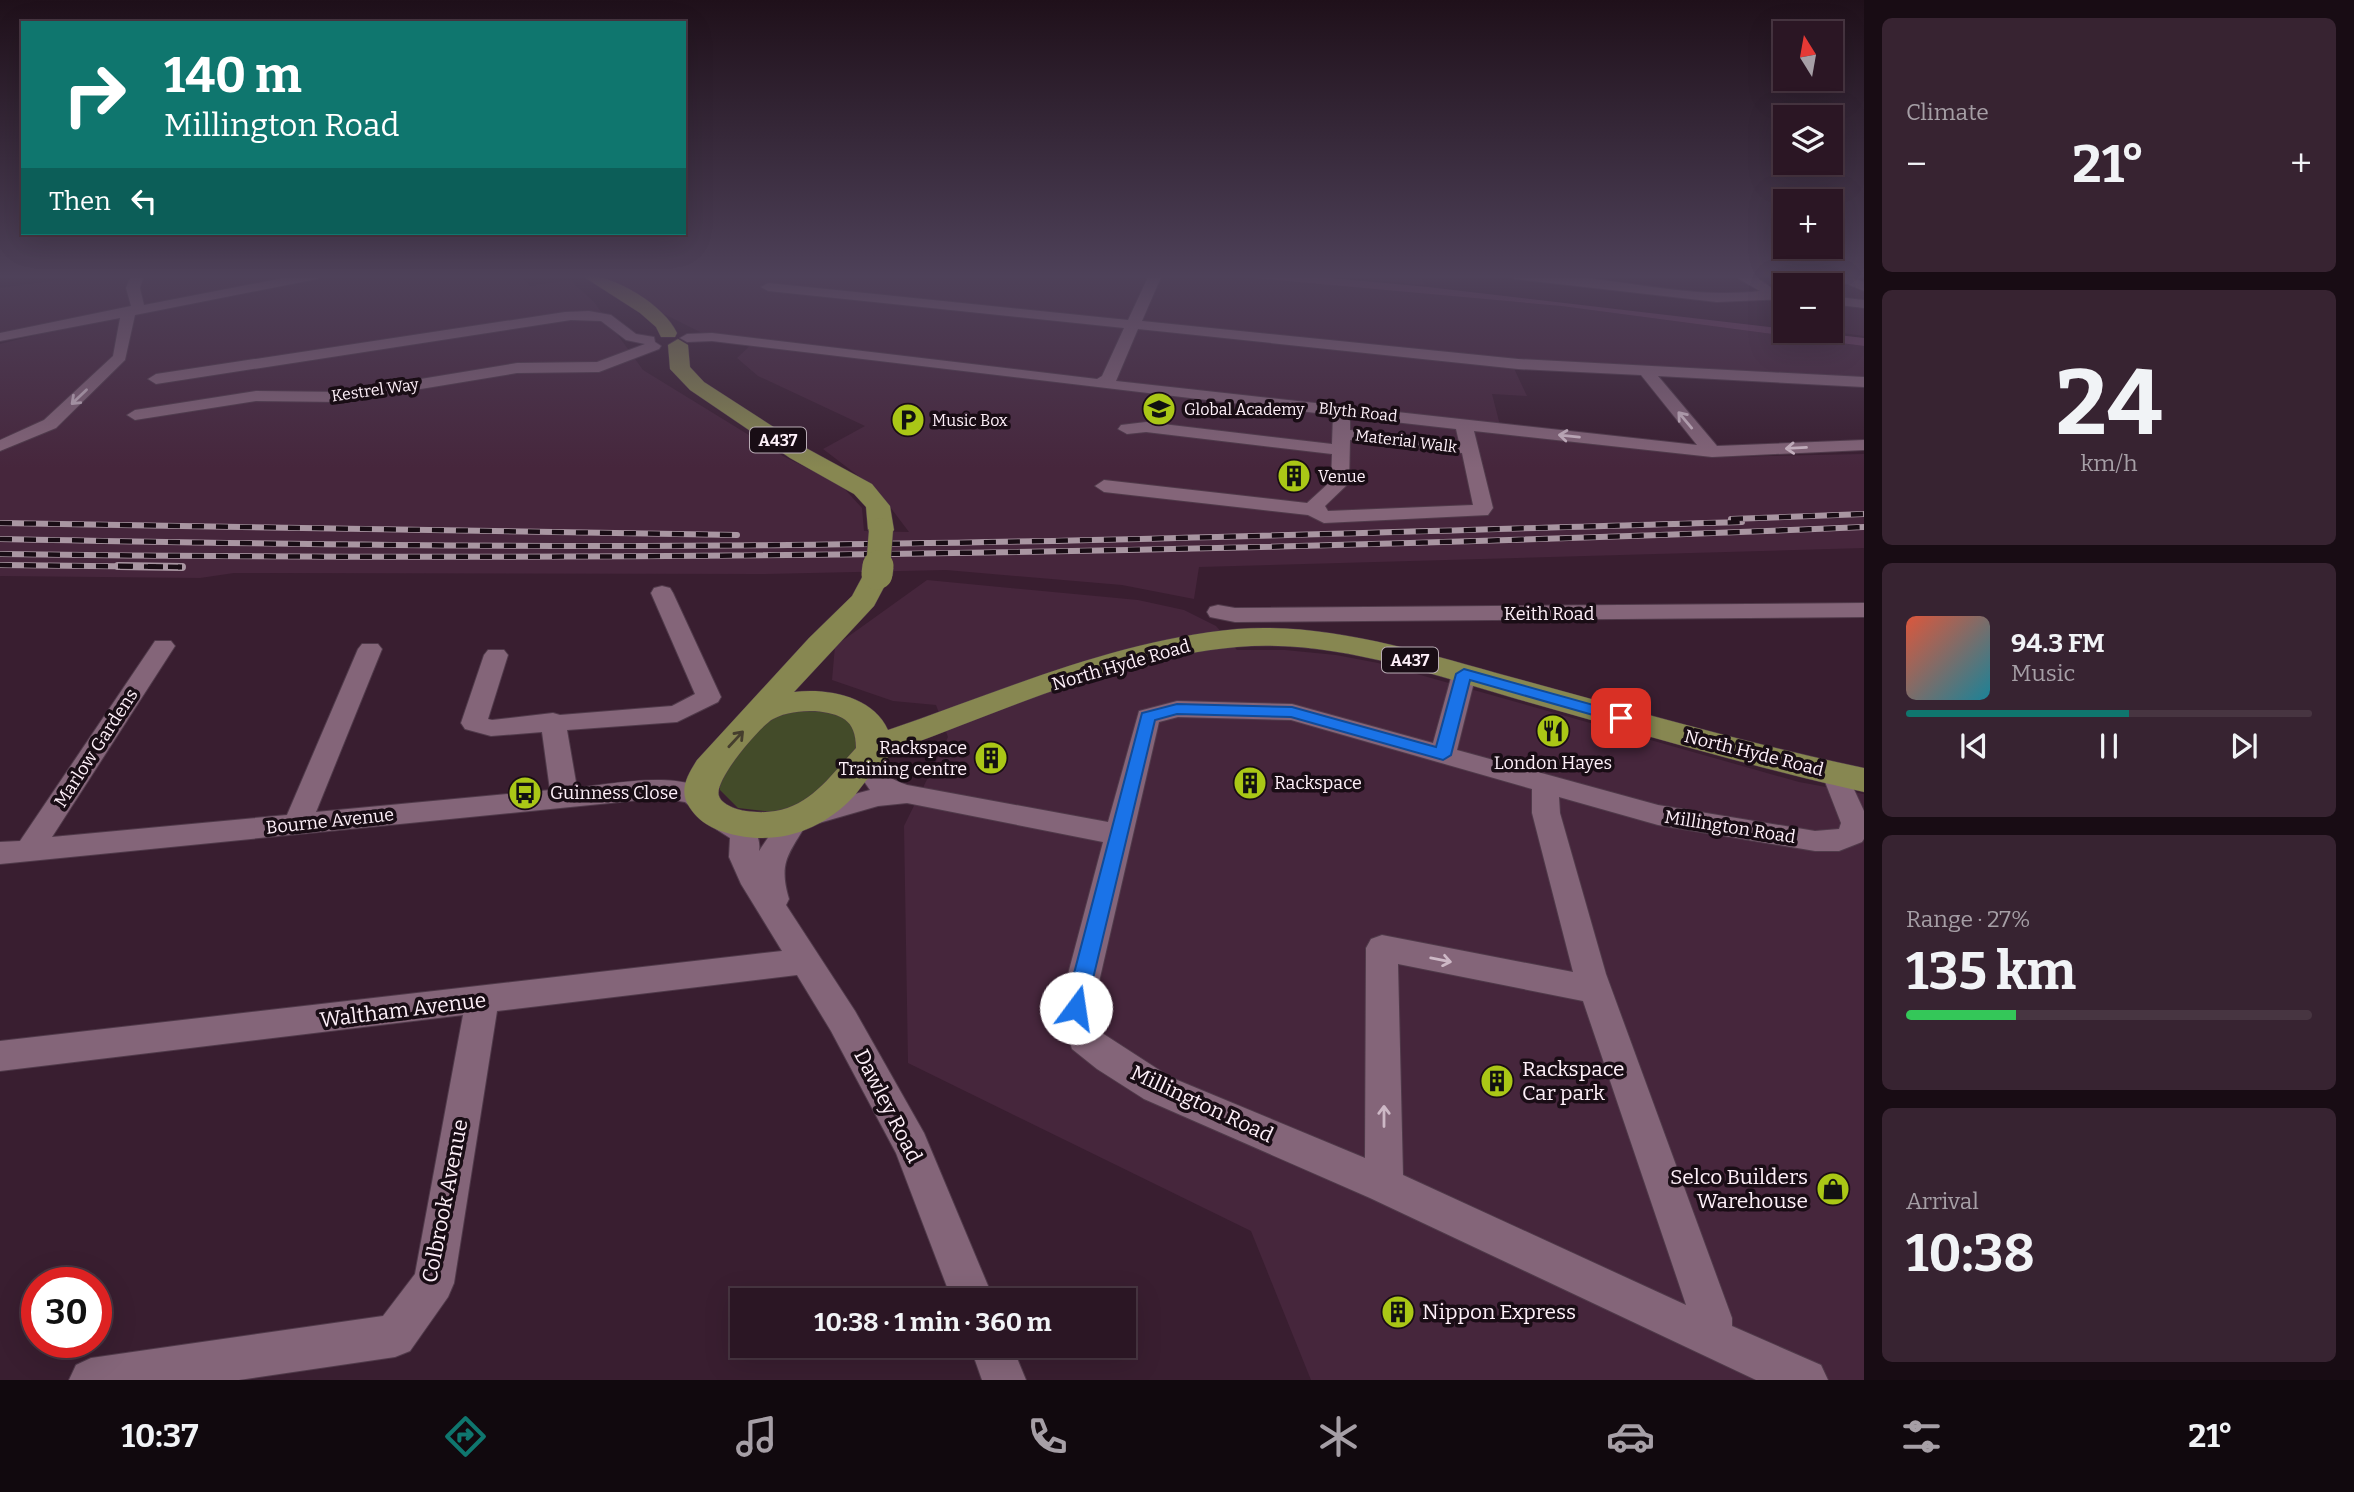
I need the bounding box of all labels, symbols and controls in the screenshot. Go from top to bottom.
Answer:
north arrow [1773,21,1843,91]
map controls [1773,21,1843,343]
text: 140 m [164,46,302,105]
icon: right [49,49,140,140]
text: Climate [1906,98,1989,126]
button: layers [1773,105,1843,175]
text: Millington Road [164,106,399,144]
text: 21° [2072,133,2145,196]
text: − [1906,141,1927,187]
text: + [2290,141,2312,187]
icon: left [125,182,163,220]
text: Then [49,186,111,217]
button: + [1773,189,1843,259]
button: − [1773,273,1843,343]
text: 24 [2056,349,2162,458]
street label: Kestrel Way [330,374,420,406]
one-way arrow [71,389,88,406]
school or university icon: Global Academy [1140,390,1178,428]
street label: Blyth Road [1317,398,1399,426]
place label: Global Academy [1184,400,1305,419]
parking icon: Music Box [889,401,927,439]
place label: Music Box [932,411,1008,430]
one-way arrow [1677,411,1693,429]
street label: Material Walk [1354,425,1458,457]
road number: A437 [750,428,806,452]
one-way arrow [1558,429,1581,442]
one-way arrow [1785,442,1808,455]
text: km/h [2081,449,2137,477]
building icon: Venue [1275,457,1313,495]
place label: Venue [1318,467,1365,486]
street label: Keith Road [1504,603,1595,625]
text: 94.3 FM [2011,628,2105,659]
street label: North Hyde Road [1049,635,1193,695]
road number: A437 [1382,648,1438,673]
text: Music [2011,659,2075,687]
street label: Marlow Gardens [49,684,143,812]
pin [1591,688,1651,748]
icon: arrive [1602,699,1640,737]
restaurant icon: London Hayes [1534,712,1572,750]
street label: North Hyde Road [1682,725,1826,781]
icon: previous [1955,727,1993,765]
icon: pause [2090,727,2128,765]
icon: next [2225,727,2263,765]
one-way arrow [727,731,744,748]
place label: Rackspace Training centre [838,737,967,780]
building icon: Rackspace Training centre [972,739,1010,777]
place label: London Hayes [1494,752,1612,774]
building icon: Rackspace [1231,764,1269,802]
place label: Rackspace [1274,772,1362,794]
bus stop icon: Guinness Close [506,774,544,812]
place label: Guinness Close [550,782,678,804]
street label: Bourne Avenue [265,803,395,839]
street label: Millington Road [1663,806,1797,848]
text: Range · 27% [1906,905,2030,933]
text: 135 km [1906,940,2076,1003]
one-way arrow [1429,953,1452,967]
position arrow [1039,971,1113,1045]
street label: Waltham Avenue [318,987,488,1033]
street label: Dawley Road [848,1045,928,1167]
place label: Rackspace Car park [1522,1056,1625,1106]
street label: Millington Road [1127,1060,1277,1148]
building icon: Rackspace Car park [1478,1062,1516,1100]
one-way arrow [1377,1105,1391,1128]
street label: Colbrook Avenue [416,1117,474,1285]
place label: Selco Builders Warehouse [1670,1164,1808,1214]
shop icon: Selco Builders Warehouse [1814,1170,1852,1208]
text: Arrival [1906,1187,1979,1215]
text: 10:38 [1906,1222,2035,1285]
speed limit sign: 30 [21,1267,112,1358]
building icon: Nippon Express [1379,1293,1417,1331]
place label: Nippon Express [1422,1299,1576,1325]
text: 10:38 · 1 min · 360 m [814,1307,1052,1338]
icon: directions [441,1412,490,1461]
icon: music [732,1412,781,1461]
icon: phone [1023,1412,1072,1461]
icon: climate [1314,1412,1363,1461]
icon: car [1606,1412,1655,1461]
icon: filters [1897,1412,1946,1461]
text: 10:37 [121,1417,198,1455]
text: 21° [2188,1417,2233,1455]

